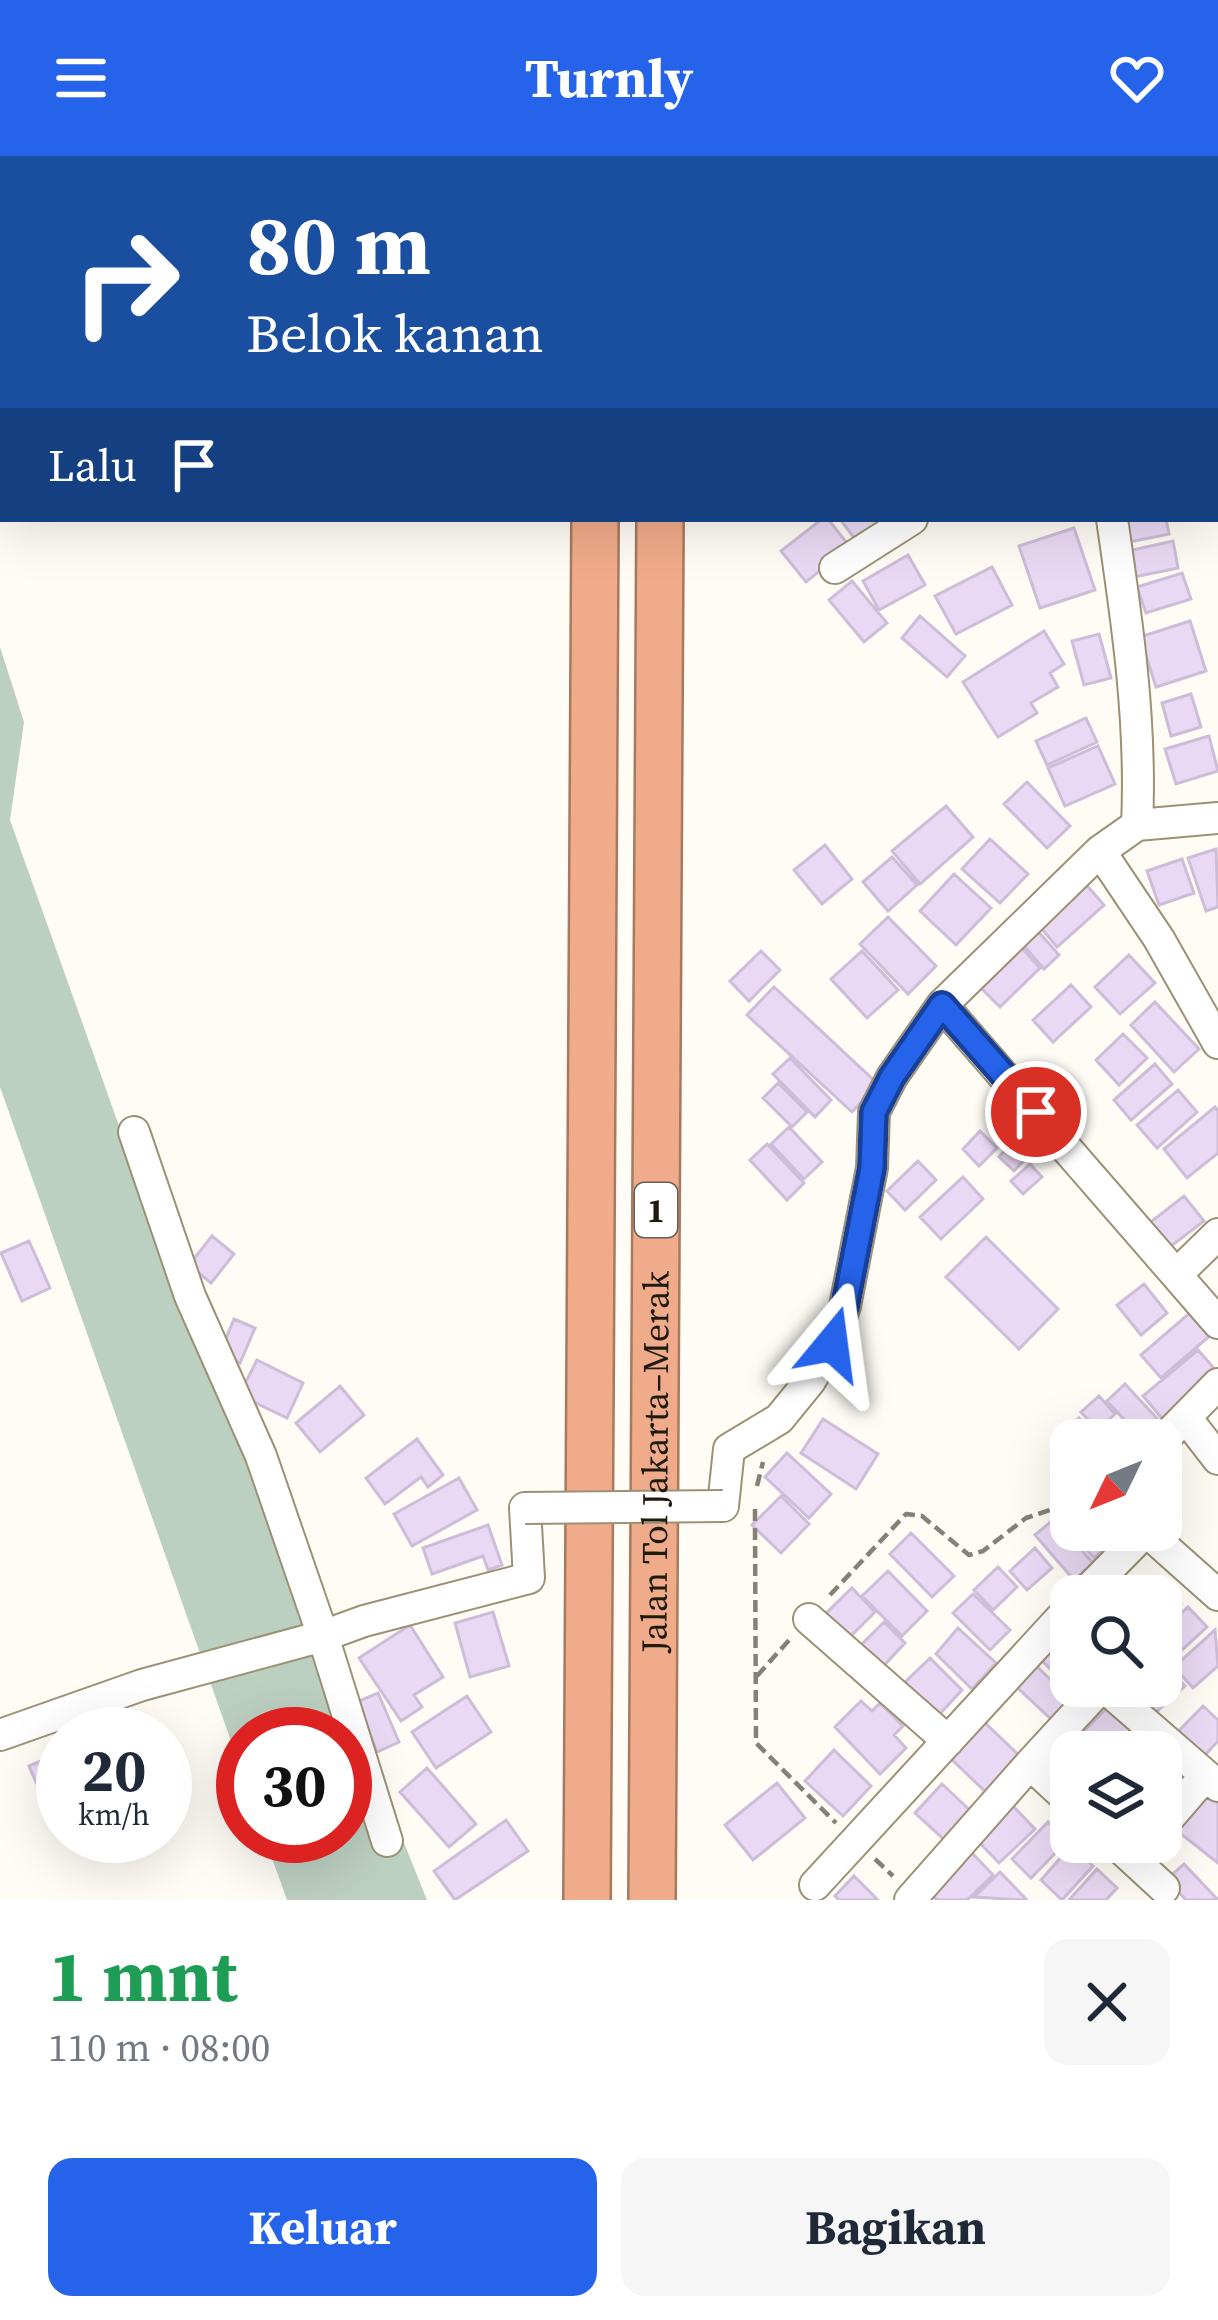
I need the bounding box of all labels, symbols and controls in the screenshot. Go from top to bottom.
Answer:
text: Turnly [525,41,693,115]
icon: menu [48,45,114,111]
icon: heart [1104,45,1170,111]
text: 80 m [246,187,431,302]
icon: right [48,204,204,360]
text: Belok kanan [246,296,544,370]
icon: arrive [161,432,227,498]
text: Lalu [48,434,137,496]
pin [985,1061,1087,1163]
icon: arrive [1003,1079,1069,1145]
road number: 1 [635,1183,677,1237]
street label: Jalan Tol Jakarta–Merak [629,1271,680,1654]
position arrow [769,1281,895,1407]
north arrow [1050,1419,1182,1551]
map controls [1050,1419,1182,1863]
button: search [1050,1575,1182,1707]
speed limit sign: 30 [216,1707,372,1863]
text: 20 [81,1729,147,1811]
button: layers [1050,1731,1182,1863]
text: km/h [78,1794,150,1835]
text: 1 mnt [48,1926,238,2025]
button: close [1044,1939,1170,2065]
text: 110 m · 08:00 [48,2021,270,2074]
button: Keluar [48,2158,597,2296]
button: Bagikan [621,2158,1170,2296]

